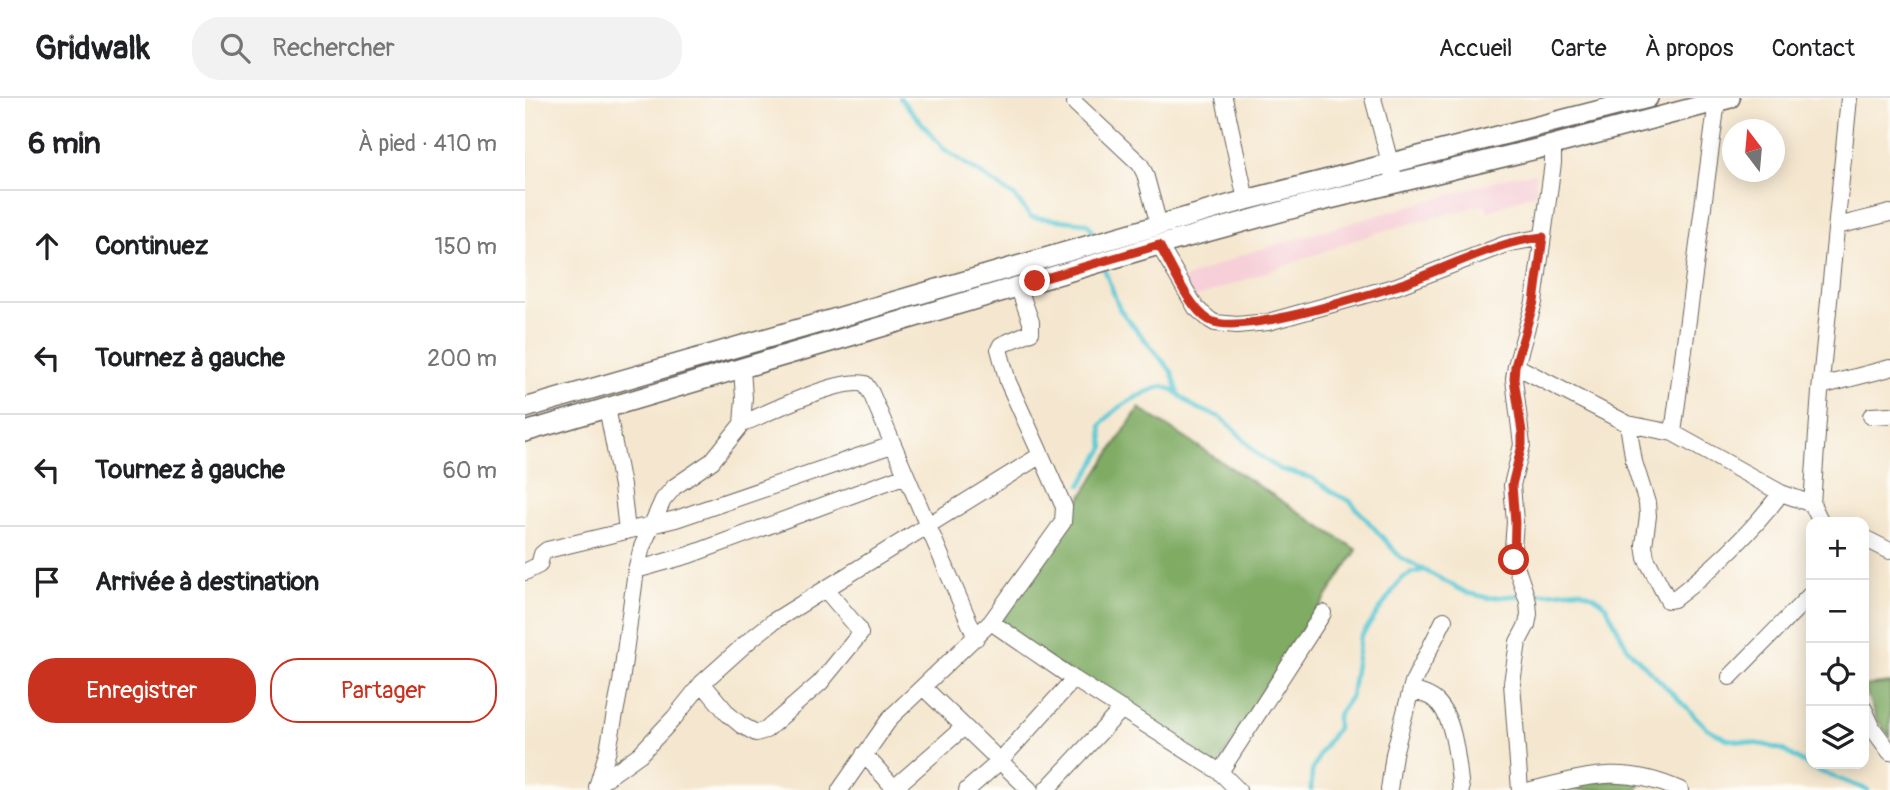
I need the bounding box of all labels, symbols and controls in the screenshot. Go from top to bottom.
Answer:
search box [192,17,682,80]
text: Gridwalk [35,28,150,69]
icon: search [216,29,254,67]
text: Rechercher [272,32,395,64]
text: Accueil [1439,34,1513,63]
text: Carte [1551,34,1607,63]
text: À propos [1645,34,1734,63]
text: Contact [1772,34,1855,63]
north arrow [1722,119,1785,182]
text: 6 min [28,125,101,162]
text: À pied · 410 m [358,129,497,158]
icon: ahead [28,227,66,265]
text: Continuez [95,230,208,262]
text: 150 m [434,232,497,261]
route end [1019,265,1050,296]
icon: left [28,339,66,377]
text: Tournez à gauche [95,342,285,374]
text: 200 m [427,344,497,373]
icon: left [28,451,66,489]
text: Tournez à gauche [95,454,285,486]
text: 60 m [442,456,497,485]
map controls [1806,517,1869,769]
button: + [1806,517,1869,580]
route start [1498,544,1529,575]
icon: arrive [28,563,66,601]
text: Arrivée à destination [95,566,319,598]
button: − [1806,580,1869,643]
button: locate [1806,643,1869,706]
button: Enregistrer [28,658,256,723]
button: Partager [270,658,497,723]
button: layers [1806,706,1869,769]

